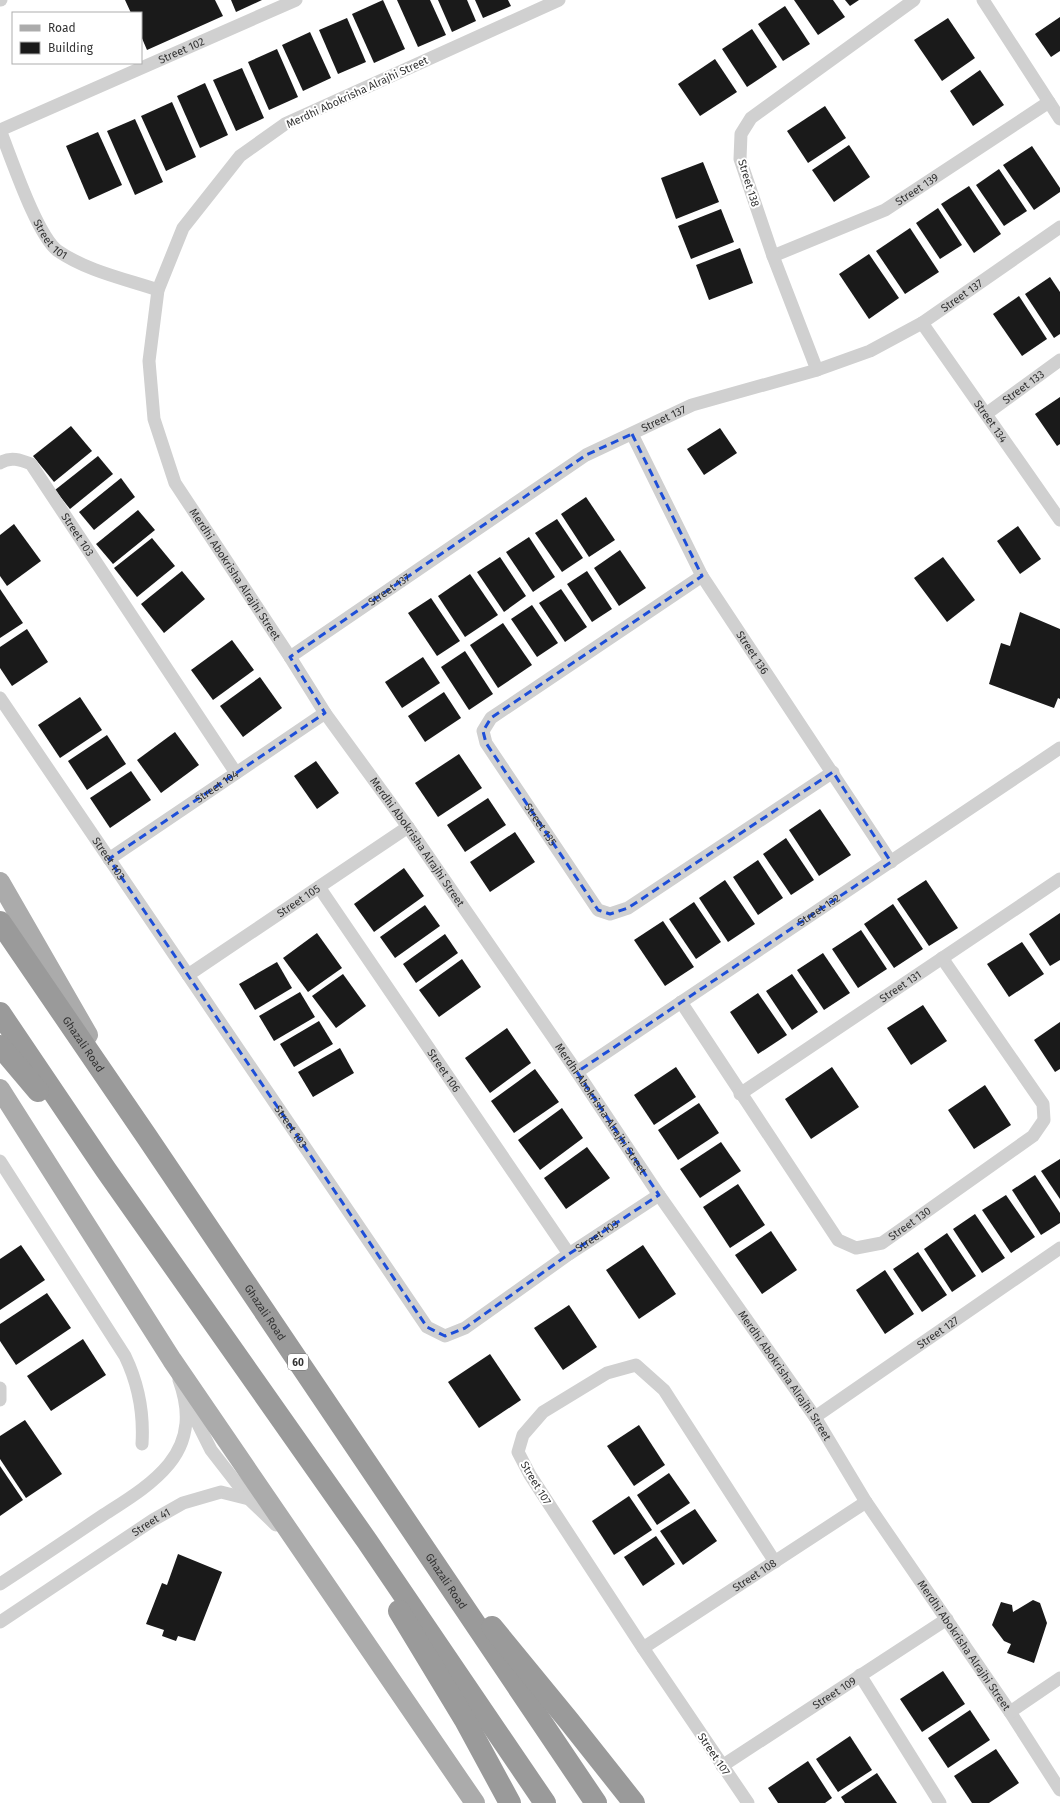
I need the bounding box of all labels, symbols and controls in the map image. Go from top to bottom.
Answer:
legend [12,12,142,64]
text: Road [48,21,76,35]
street label: Street 102 [156,35,207,67]
text: Building [48,41,94,55]
street label: Merdhi Abokrisha Alrajhi Street [284,54,430,131]
street label: Street 138 [735,158,762,209]
street label: Street 139 [893,171,941,208]
street label: Street 101 [30,217,70,262]
street label: Street 137 [939,277,985,315]
street label: Street 133 [1000,368,1047,407]
street label: Street 134 [971,398,1010,445]
street label: Street 137 [639,403,688,435]
street label: Merdhi Abokrisha Alrajhi Street [187,506,283,643]
street label: Street 103 [58,511,96,559]
street label: Street 137 [366,571,413,609]
street label: Street 136 [733,629,771,677]
street label: Street 104 [193,767,241,806]
street label: Merdhi Abokrisha Alrajhi Street [367,775,467,909]
street label: Street 135 [521,801,559,849]
street label: Street 103 [89,835,128,883]
street label: Street 105 [275,882,323,920]
street label: Street 132 [795,891,843,929]
street label: Street 131 [877,968,924,1005]
street label: Ghazali Road [60,1014,107,1075]
street label: Merdhi Abokrisha Alrajhi Street [552,1041,649,1177]
street label: Street 106 [424,1047,463,1095]
street label: Street 103 [271,1103,310,1151]
street label: Street 130 [886,1204,934,1243]
street label: Street 103 [573,1217,621,1255]
street label: Ghazali Road [241,1282,288,1343]
street label: Merdhi Abokrisha Alrajhi Street [735,1308,834,1443]
street label: Street 127 [915,1314,961,1352]
road number: 60 [288,1354,308,1370]
street label: Street 107 [518,1459,554,1507]
street label: Street 41 [129,1506,173,1539]
street label: Ghazali Road [423,1551,469,1612]
street label: Street 108 [730,1556,779,1595]
street label: Merdhi Abokrisha Alrajhi Street [915,1578,1013,1713]
street label: Street 109 [810,1674,859,1712]
street label: Street 107 [695,1731,733,1778]

